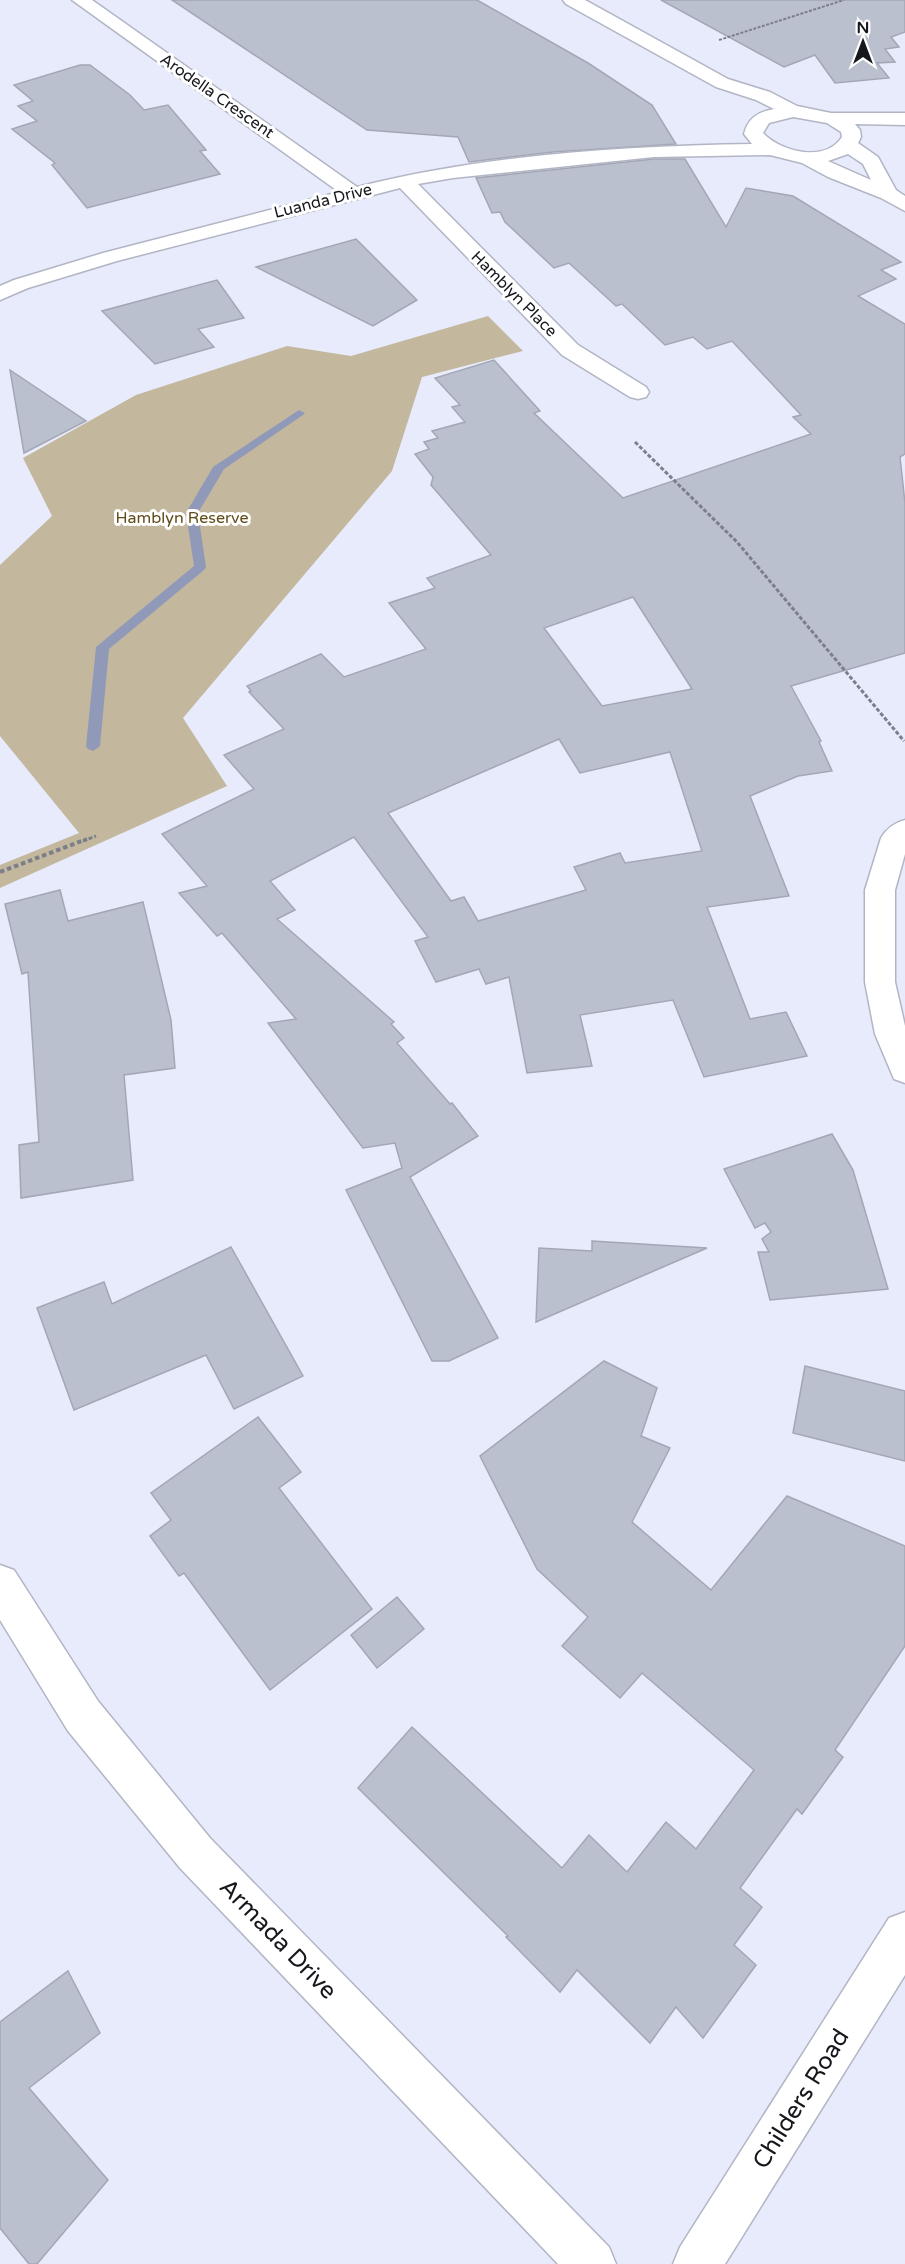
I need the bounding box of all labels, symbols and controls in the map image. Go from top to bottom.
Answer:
north arrow [833,12,893,72]
text: N [857,18,869,38]
street label: Arodella Crescent [156,49,278,143]
street label: Luanda Drive [272,179,374,223]
street label: Hamblyn Place [467,247,561,341]
park label: Hamblyn Reserve [115,508,249,528]
street label: Armada Drive [213,1873,343,2005]
street label: Childers Road [747,2024,855,2174]

